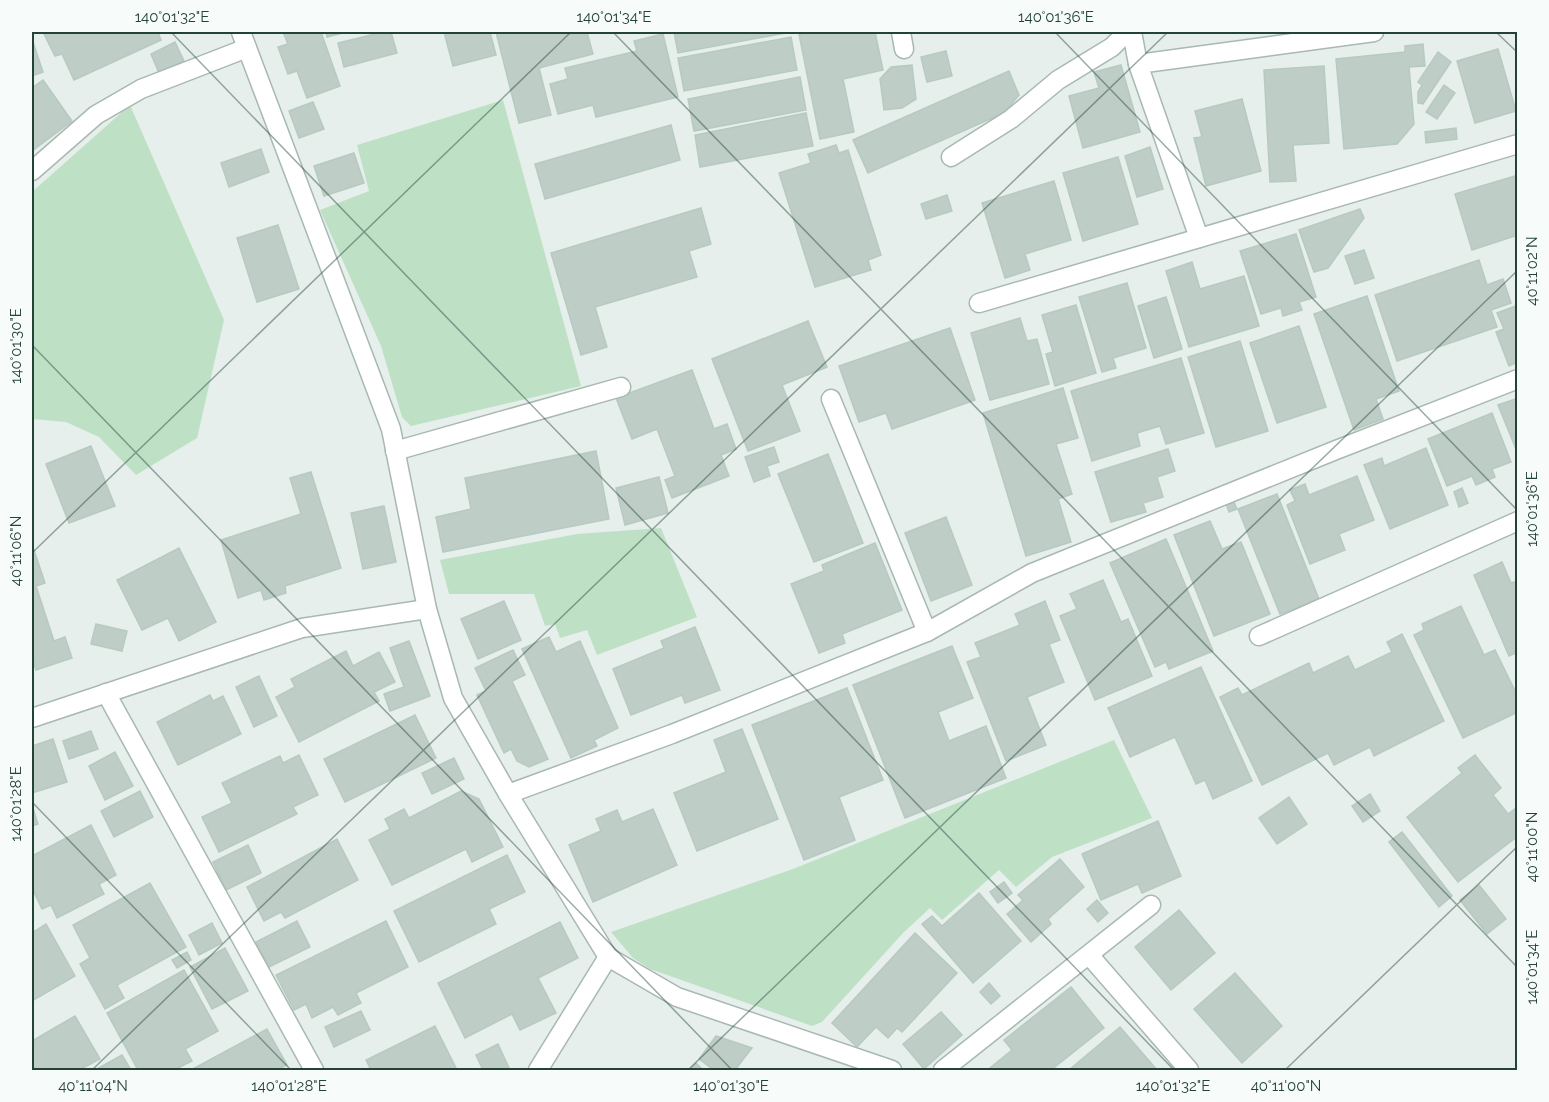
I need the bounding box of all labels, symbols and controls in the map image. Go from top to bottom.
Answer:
text: 140°01'32"E [135,8,209,26]
text: 140°01'34"E [576,8,652,26]
text: 140°01'36"E [1018,8,1094,26]
text: 40°11'02"N [1523,236,1541,306]
text: 140°01'30"E [7,308,25,384]
text: 140°01'36"E [1523,471,1541,547]
text: 40°11'06"N [7,516,25,586]
text: 140°01'28"E [7,766,25,842]
text: 40°11'00"N [1523,812,1541,882]
text: 140°01'34"E [1523,929,1541,1005]
text: 40°11'04"N [58,1077,128,1095]
text: 140°01'28"E [251,1077,327,1095]
text: 140°01'30"E [693,1077,769,1095]
text: 140°01'32"E [1136,1077,1210,1095]
text: 40°11'00"N [1251,1077,1321,1095]

